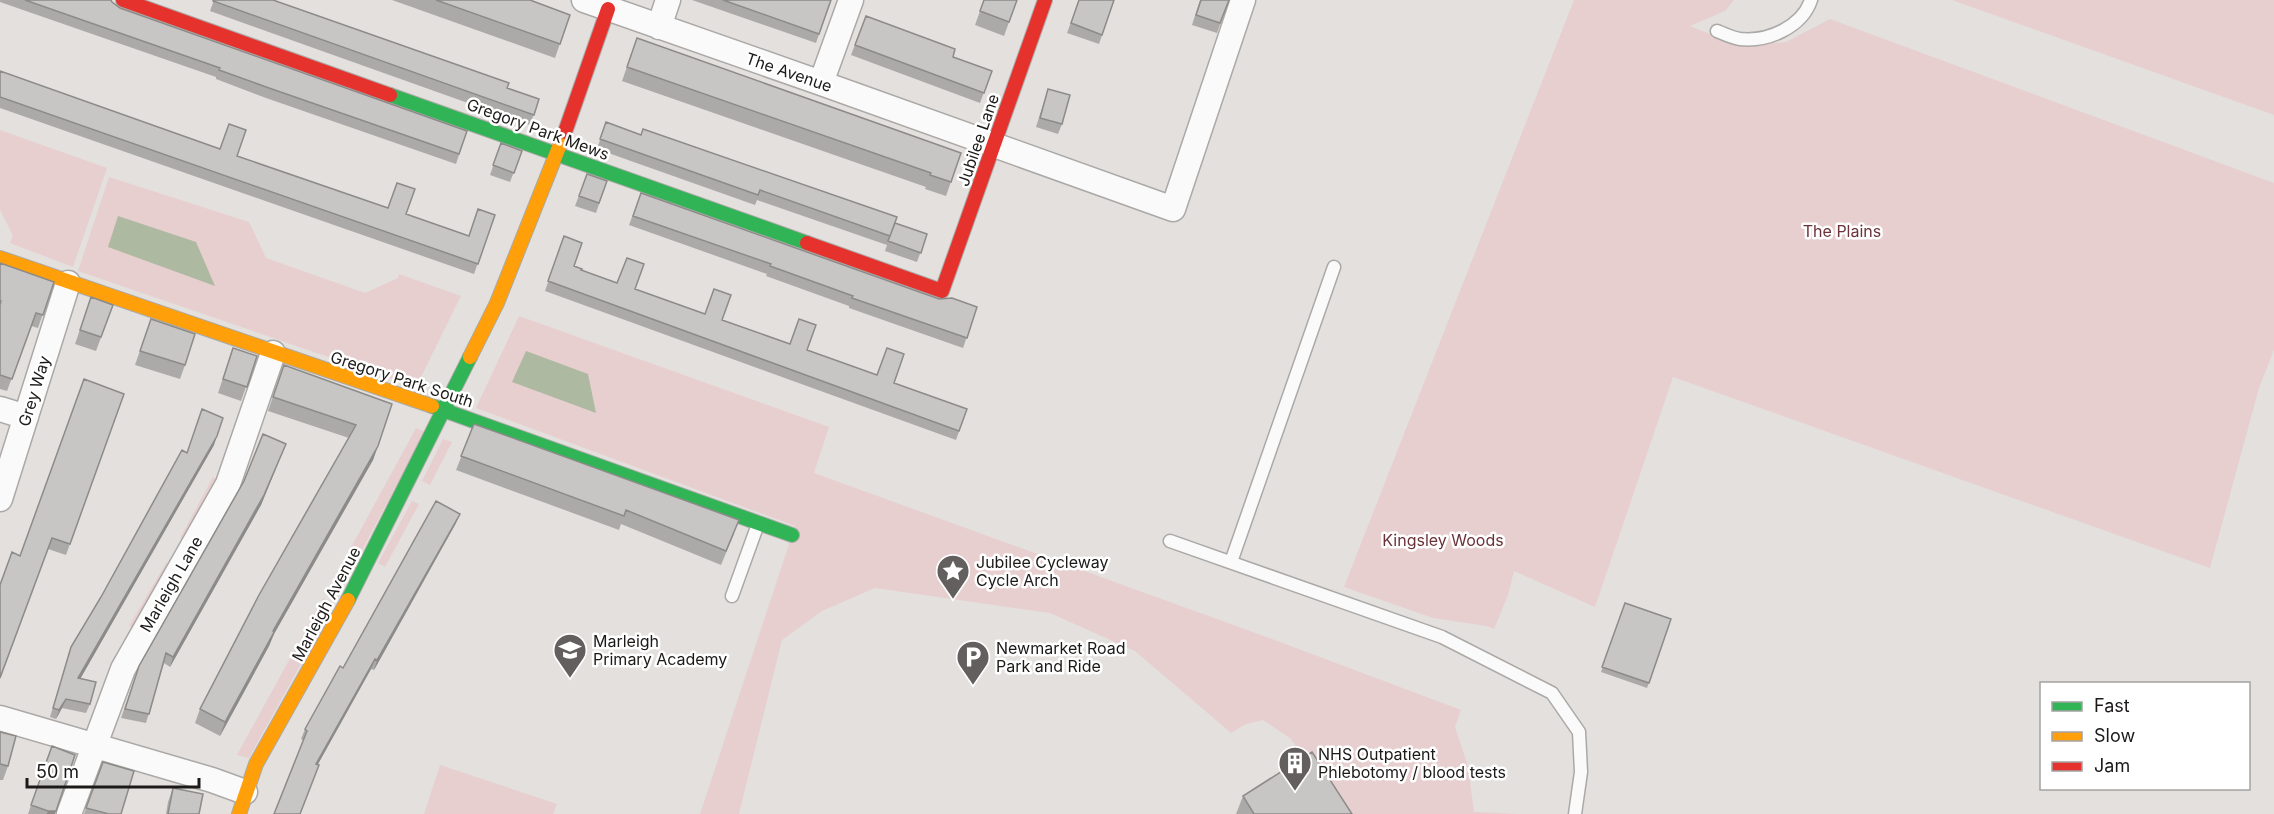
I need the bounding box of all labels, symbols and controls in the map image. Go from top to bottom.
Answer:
street label: The Avenue [743,48,835,96]
street label: Jubilee Lane [953,91,1003,189]
street label: Gregory Park Mews [464,94,612,164]
park label: The Plains [1803,221,1881,241]
street label: Gregory Park South [328,346,476,412]
street label: Grey Way [14,353,54,429]
park label: Kingsley Woods [1382,530,1504,550]
street label: Marleigh Lane [135,533,207,635]
street label: Marleigh Avenue [287,543,365,665]
place label: Jubilee Cycleway Cycle Arch [976,552,1109,590]
place icon: Jubilee Cycleway Cycle Arch [935,553,971,600]
place label: Marleigh Primary Academy [593,631,727,669]
school or university icon: Marleigh Primary Academy [552,632,588,679]
place label: Newmarket Road Park and Ride [996,638,1126,676]
parking icon: Newmarket Road Park and Ride [955,639,991,686]
legend [2040,682,2250,790]
text: Fast [2094,695,2130,716]
text: Slow [2094,725,2135,746]
place label: NHS Outpatient Phlebotomy / blood tests [1318,744,1506,782]
building icon: NHS Outpatient Phlebotomy / blood tests [1277,745,1313,792]
scale bar [27,751,200,789]
text: Jam [2094,755,2130,776]
text: 50 m [36,761,79,782]

